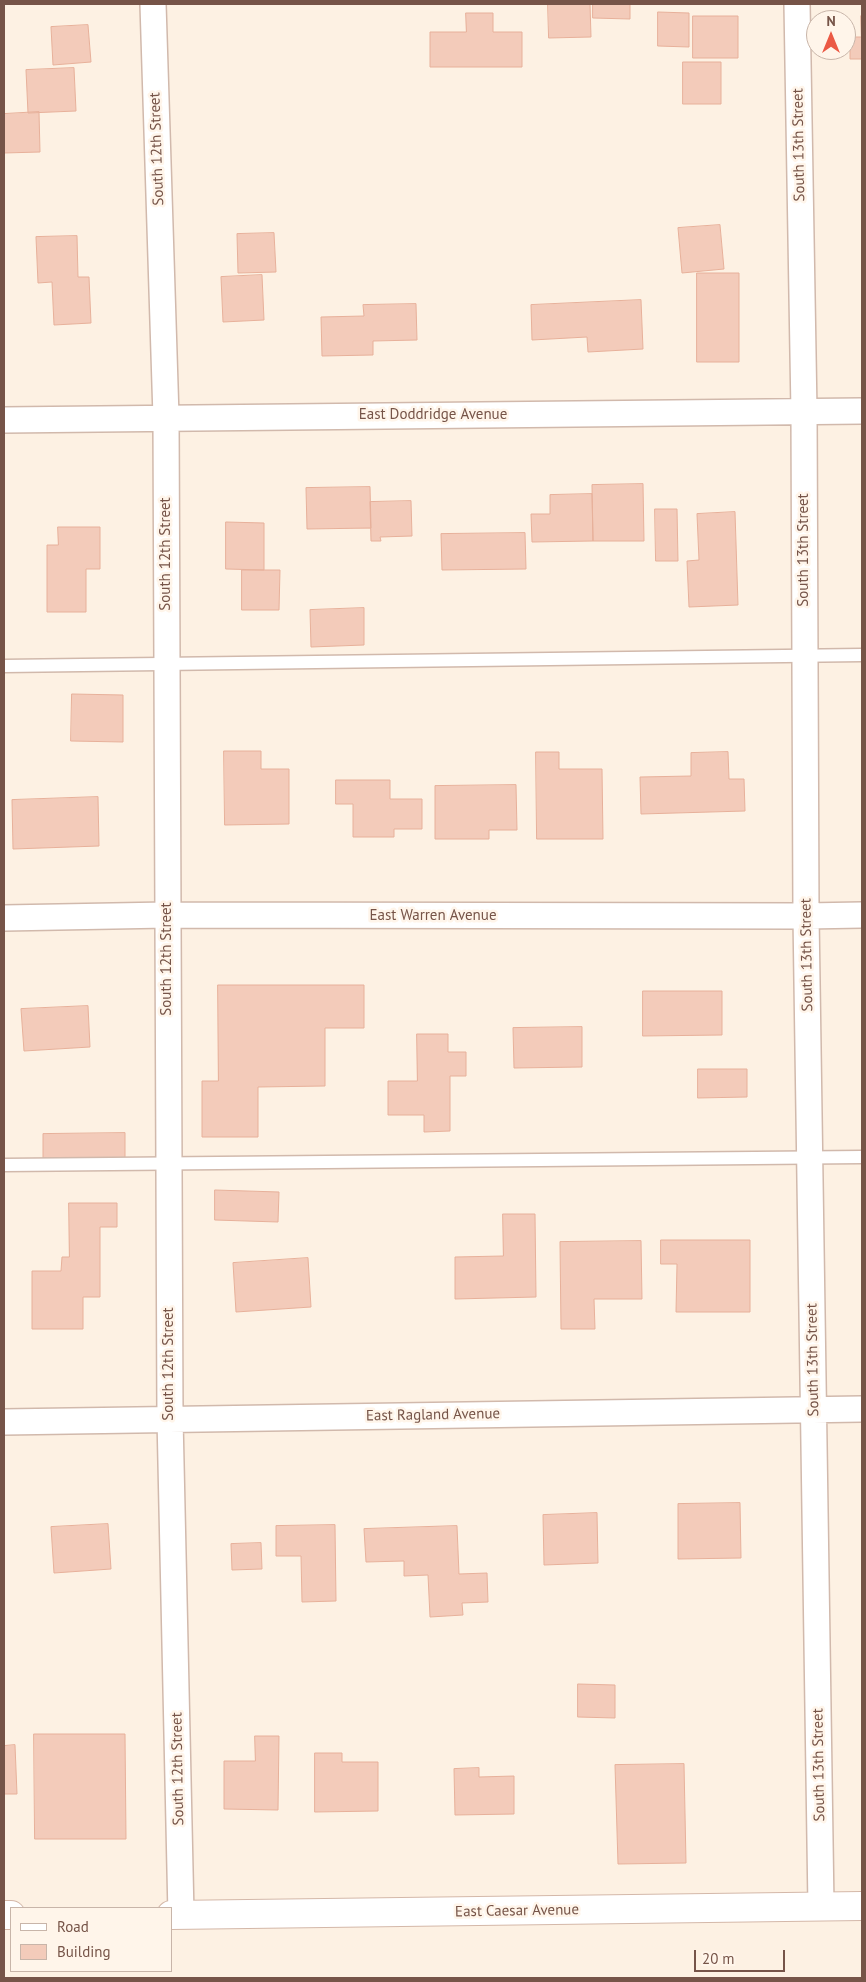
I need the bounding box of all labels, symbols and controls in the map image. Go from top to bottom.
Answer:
north arrow [806,10,856,60]
text: N [826,12,836,30]
street label: South 13th Street [789,88,809,202]
street label: South 12th Street [146,92,168,206]
street label: East Doddridge Avenue [359,406,507,424]
street label: South 13th Street [795,493,813,607]
street label: South 12th Street [157,497,175,611]
street label: South 13th Street [797,898,817,1012]
street label: South 12th Street [158,902,176,1016]
street label: East Warren Avenue [369,907,497,925]
street label: South 13th Street [803,1303,823,1417]
street label: South 12th Street [160,1307,178,1421]
street label: East Ragland Avenue [366,1405,500,1425]
street label: South 13th Street [809,1708,829,1822]
street label: South 12th Street [168,1712,188,1826]
street label: East Caesar Avenue [455,1901,579,1921]
legend [10,1907,172,1972]
text: Road [57,1917,89,1936]
scale bar [696,1940,787,1972]
text: Building [57,1942,111,1961]
text: 20 m [702,1949,735,1968]

